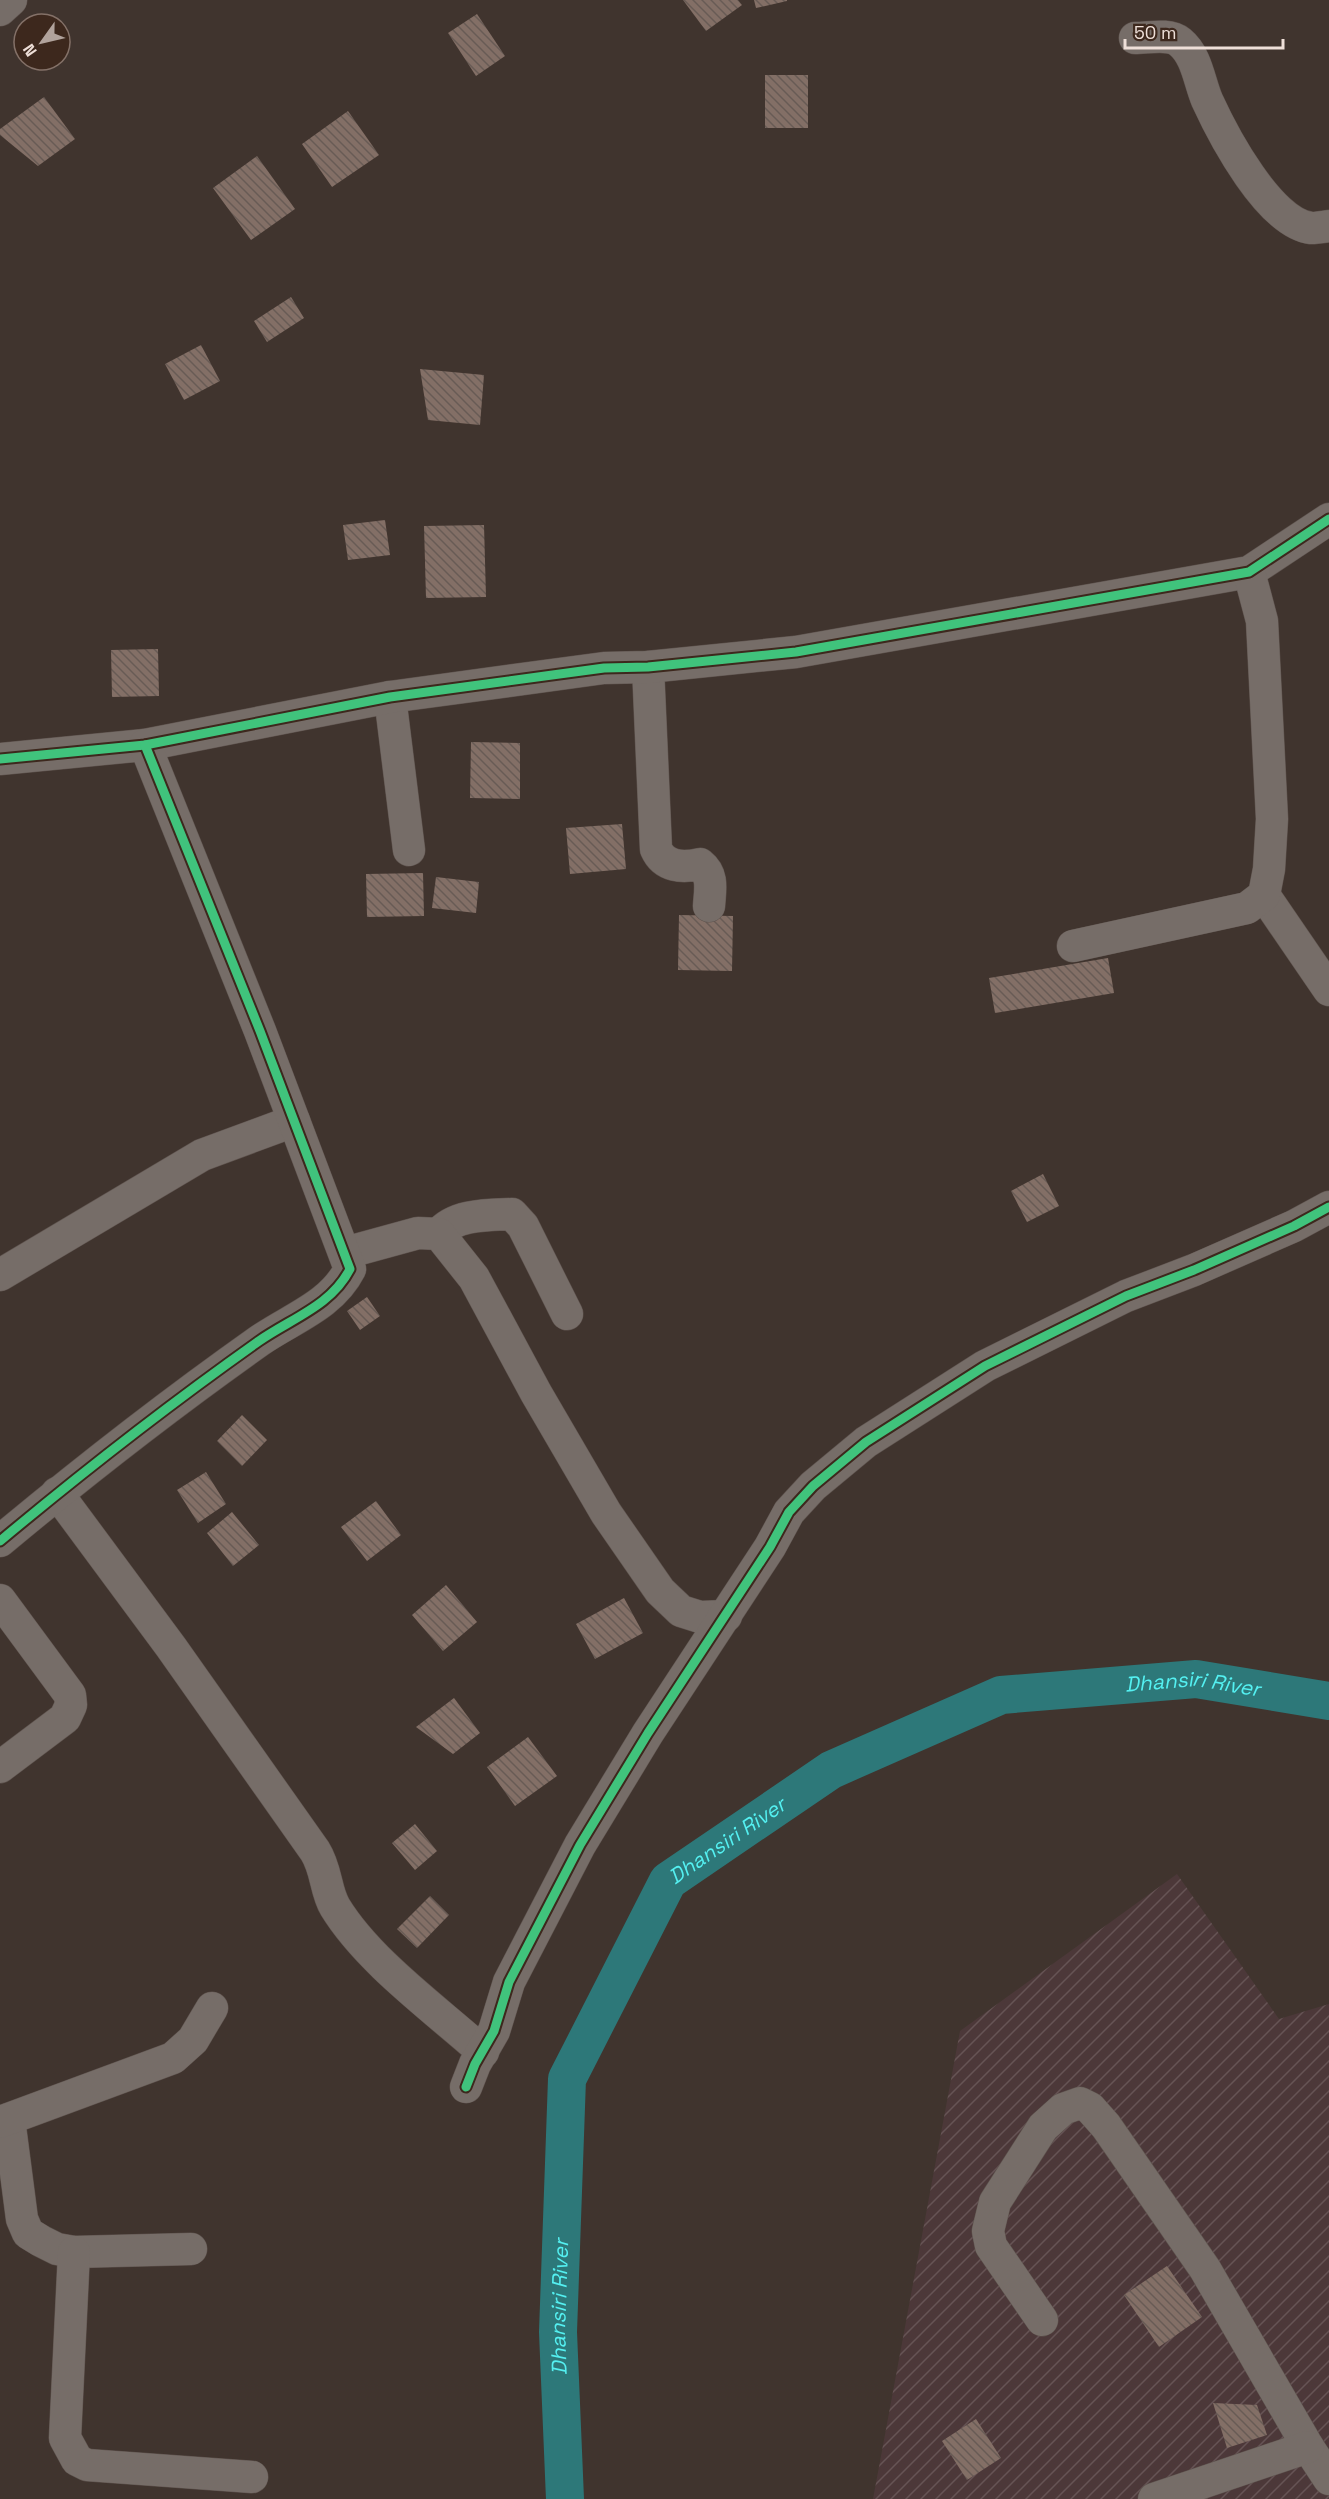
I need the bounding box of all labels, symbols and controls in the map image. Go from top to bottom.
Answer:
north arrow [12,12,72,72]
scale bar [1125,12,1282,50]
text: 50 m [1134,21,1176,44]
text: N [18,40,42,60]
water label: Dhansiri River [1124,1665,1264,1703]
water label: Dhansiri River [663,1790,792,1890]
water label: Dhansiri River [544,2237,574,2376]

